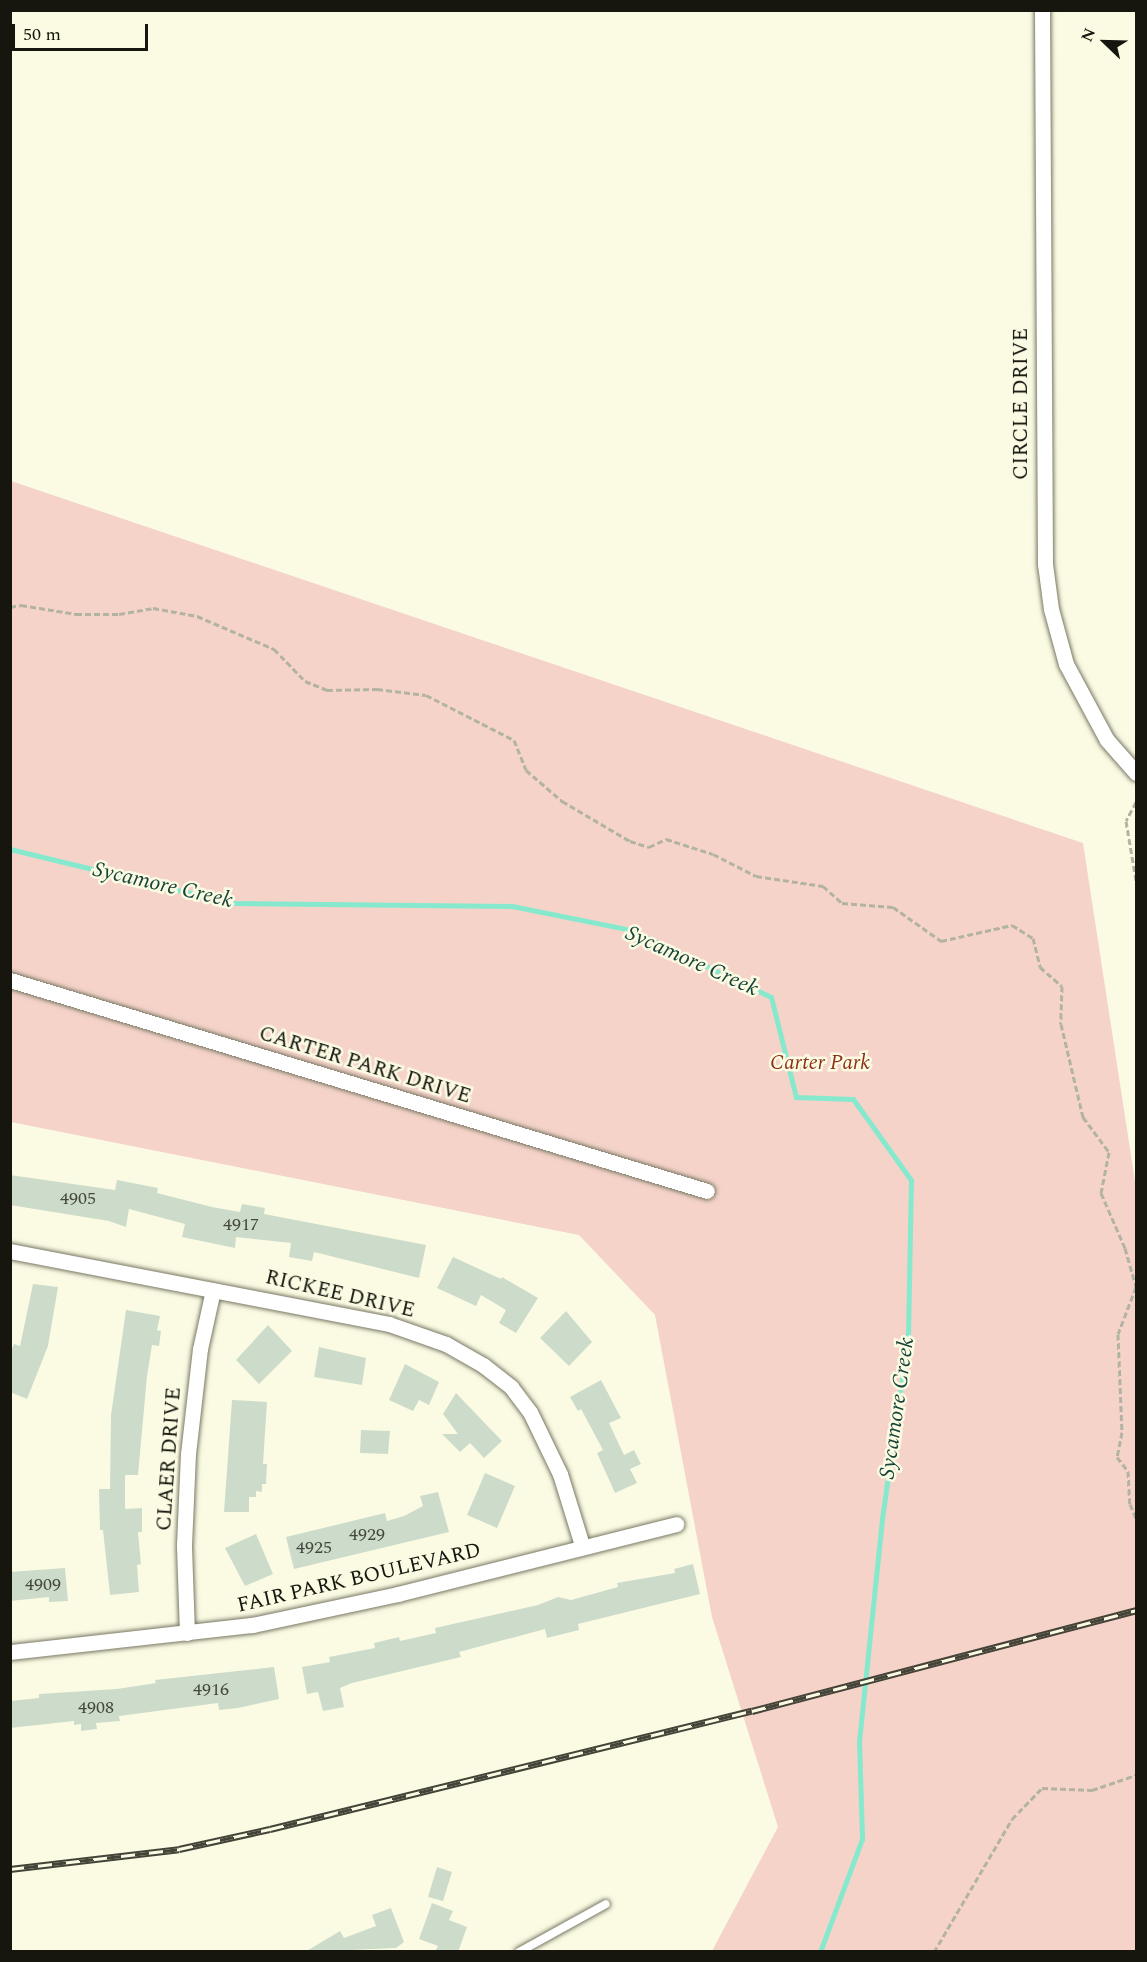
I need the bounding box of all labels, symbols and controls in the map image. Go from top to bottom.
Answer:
scale bar [15,12,152,50]
north arrow [1075,12,1135,72]
text: 50 m [23,21,61,48]
text: N [1075,24,1102,46]
street label: CIRCLE DRIVE [1008,328,1034,480]
water label: Sycamore Creek [91,856,235,914]
water label: Sycamore Creek [621,920,763,1002]
street label: CARTER PARK DRIVE [256,1021,474,1109]
park label: Carter Park [770,1050,870,1076]
house number: 4905 [60,1188,96,1210]
house number: 4917 [223,1214,259,1236]
street label: RICKEE DRIVE [263,1265,417,1323]
water label: Sycamore Creek [874,1336,920,1480]
street label: CLAER DRIVE [151,1386,187,1532]
house number: 4929 [349,1524,385,1546]
house number: 4925 [296,1537,332,1559]
street label: FAIR PARK BOULEVARD [235,1538,483,1618]
house number: 4909 [25,1574,61,1596]
house number: 4916 [193,1679,229,1701]
house number: 4908 [78,1697,114,1719]

